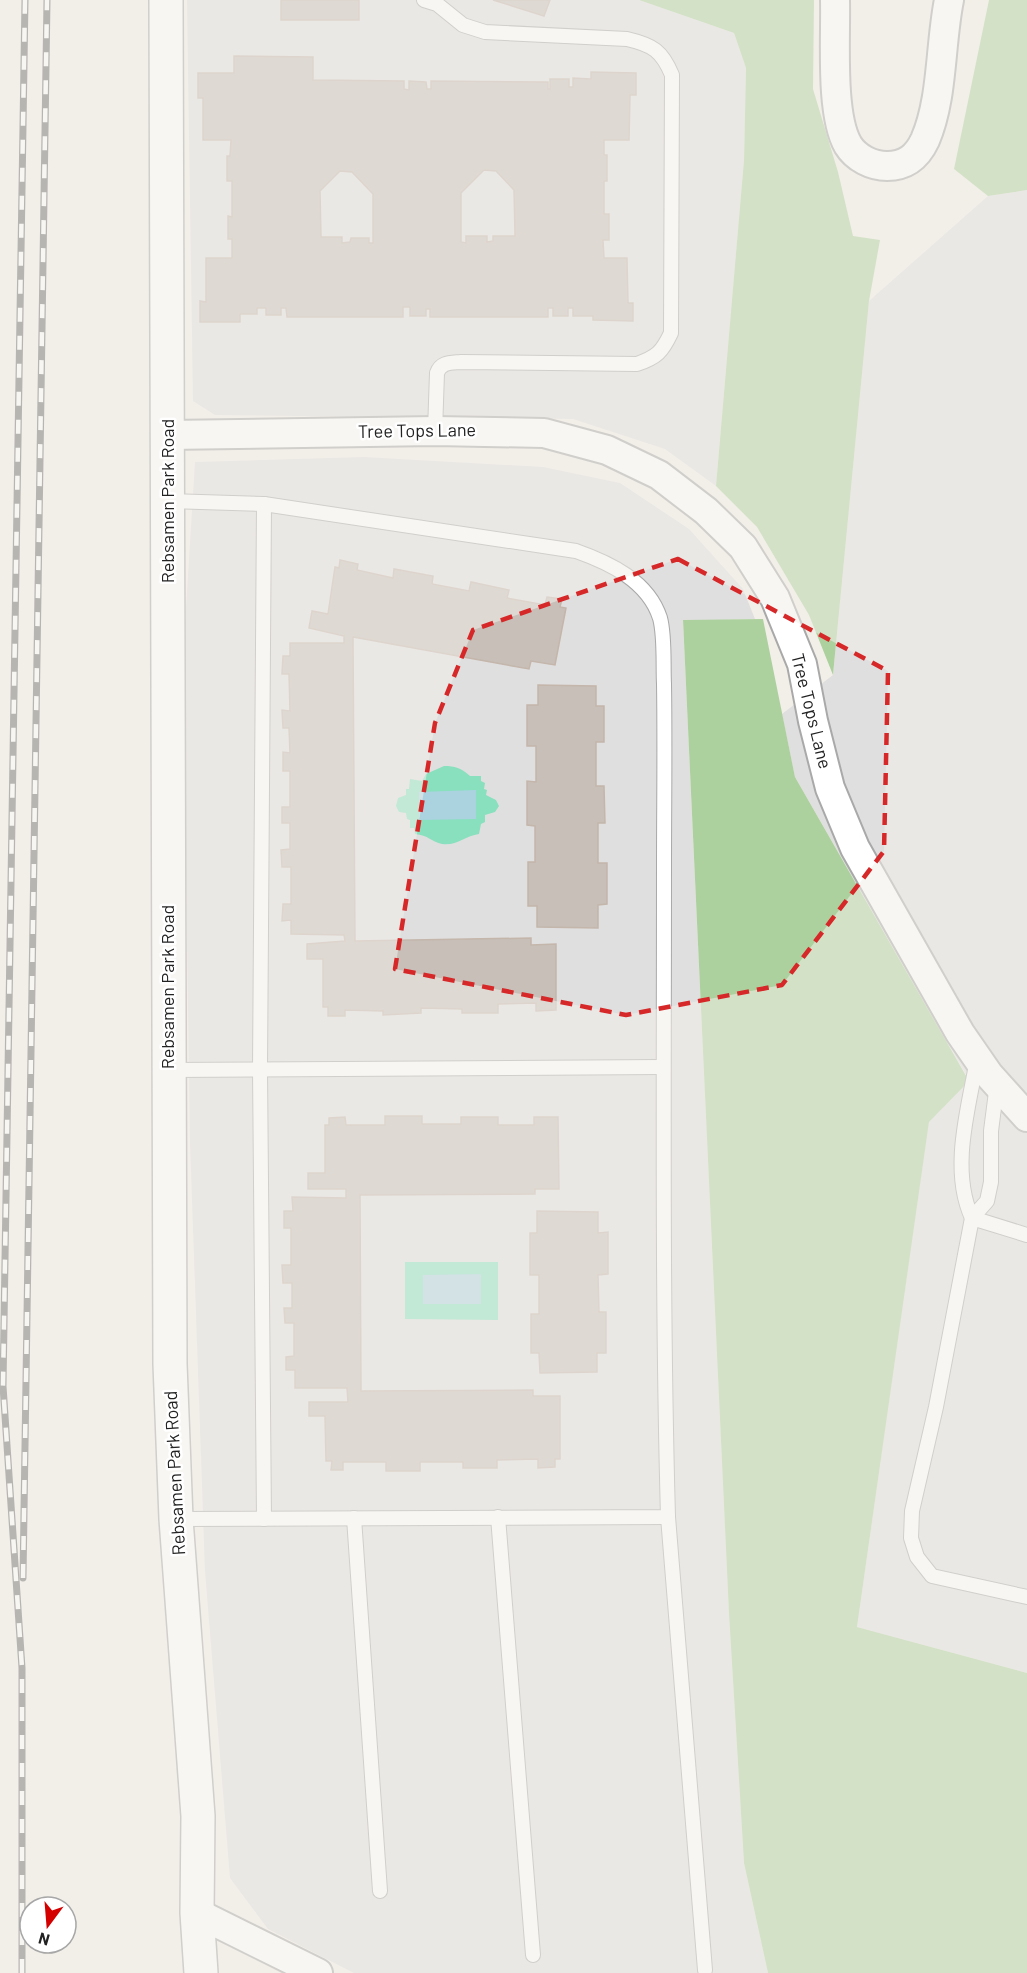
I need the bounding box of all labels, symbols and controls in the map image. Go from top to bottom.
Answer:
street label: Tree Tops Lane [358,418,476,442]
street label: Rebsamen Park Road [156,419,178,583]
street label: Tree Tops Lane [787,651,837,771]
street label: Rebsamen Park Road [156,905,178,1069]
street label: Rebsamen Park Road [159,1390,189,1556]
north arrow [18,1895,78,1955]
text: N [36,1929,51,1950]

